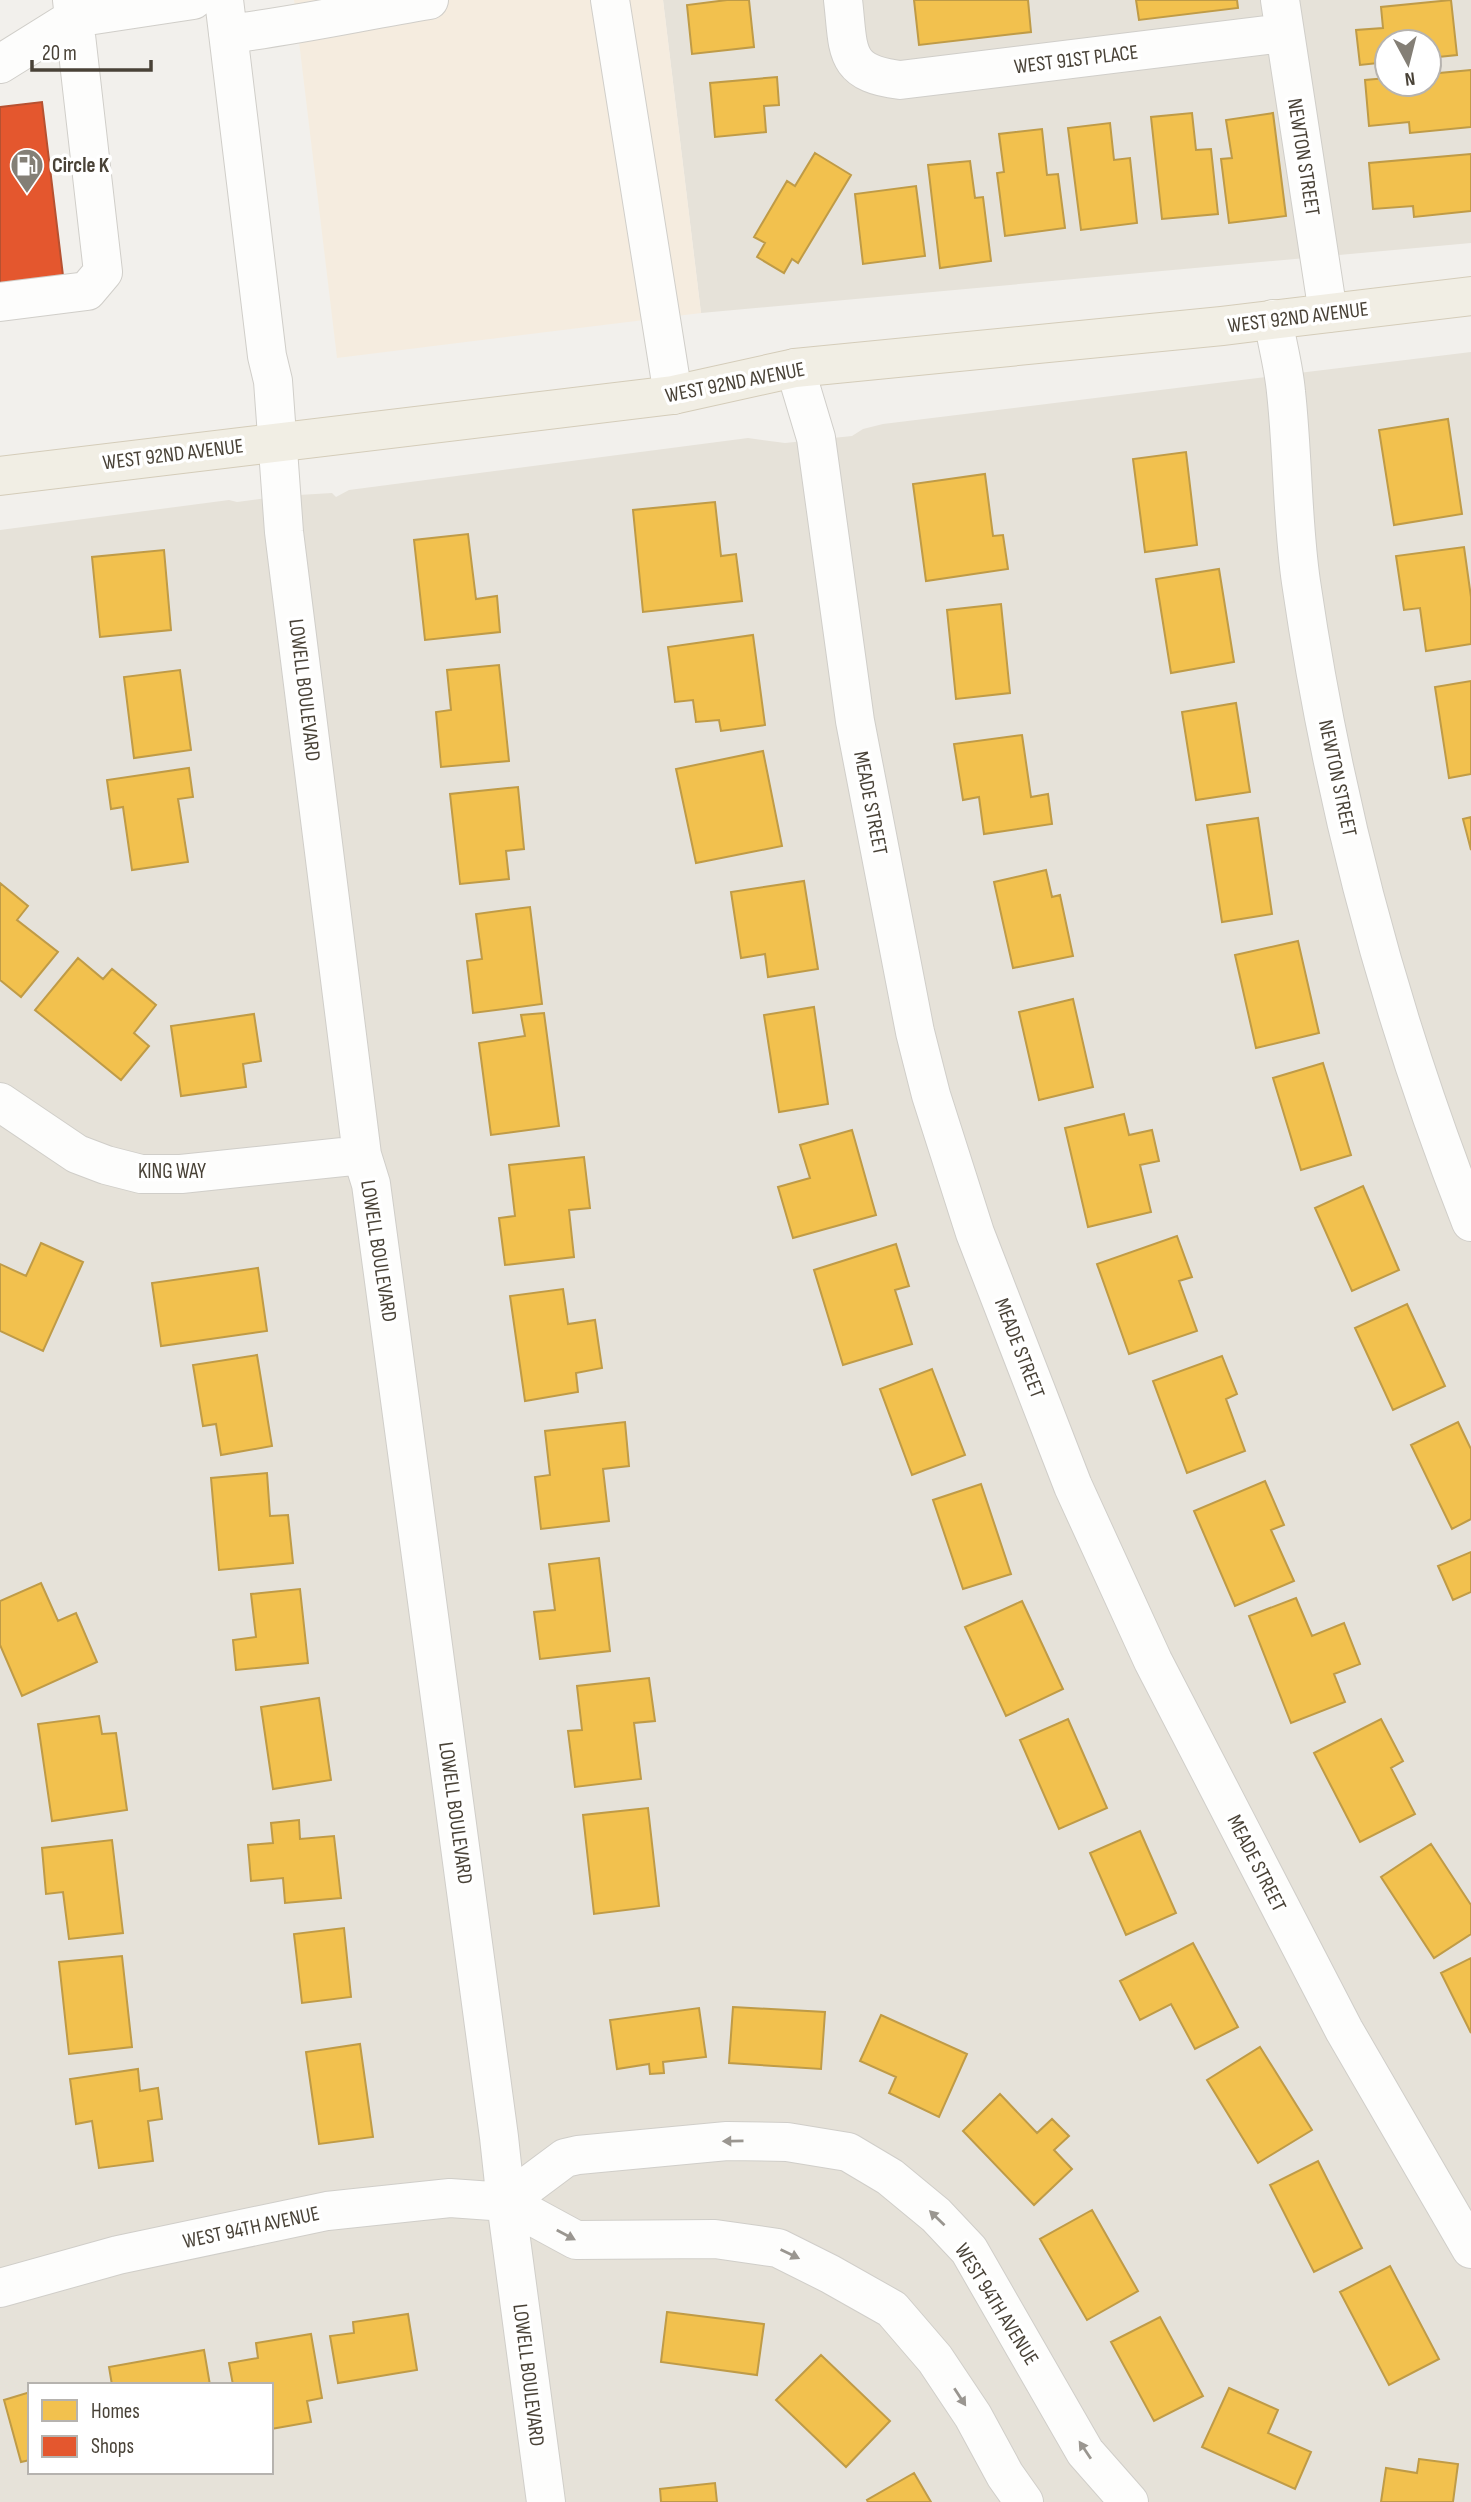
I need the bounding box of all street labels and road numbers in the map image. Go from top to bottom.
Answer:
street label: WEST 91ST PLACE [1013,39,1140,80]
street label: NEWTON STREET [1282,97,1325,218]
street label: WEST 92ND AVENUE [1226,296,1370,339]
street label: WEST 92ND AVENUE [663,357,807,408]
street label: WEST 92ND AVENUE [101,433,245,476]
street label: LOWELL BOULEVARD [283,617,326,763]
street label: NEWTON STREET [1313,717,1362,839]
street label: MEADE STREET [848,749,893,858]
street label: KING WAY [138,1159,206,1184]
street label: LOWELL BOULEVARD [355,1178,402,1324]
street label: MEADE STREET [989,1295,1050,1402]
street label: LOWELL BOULEVARD [433,1740,478,1886]
street label: MEADE STREET [1222,1811,1292,1916]
street label: WEST 94TH AVENUE [181,2201,322,2254]
street label: WEST 94TH AVENUE [949,2239,1044,2370]
street label: LOWELL BOULEVARD [507,2302,550,2448]

